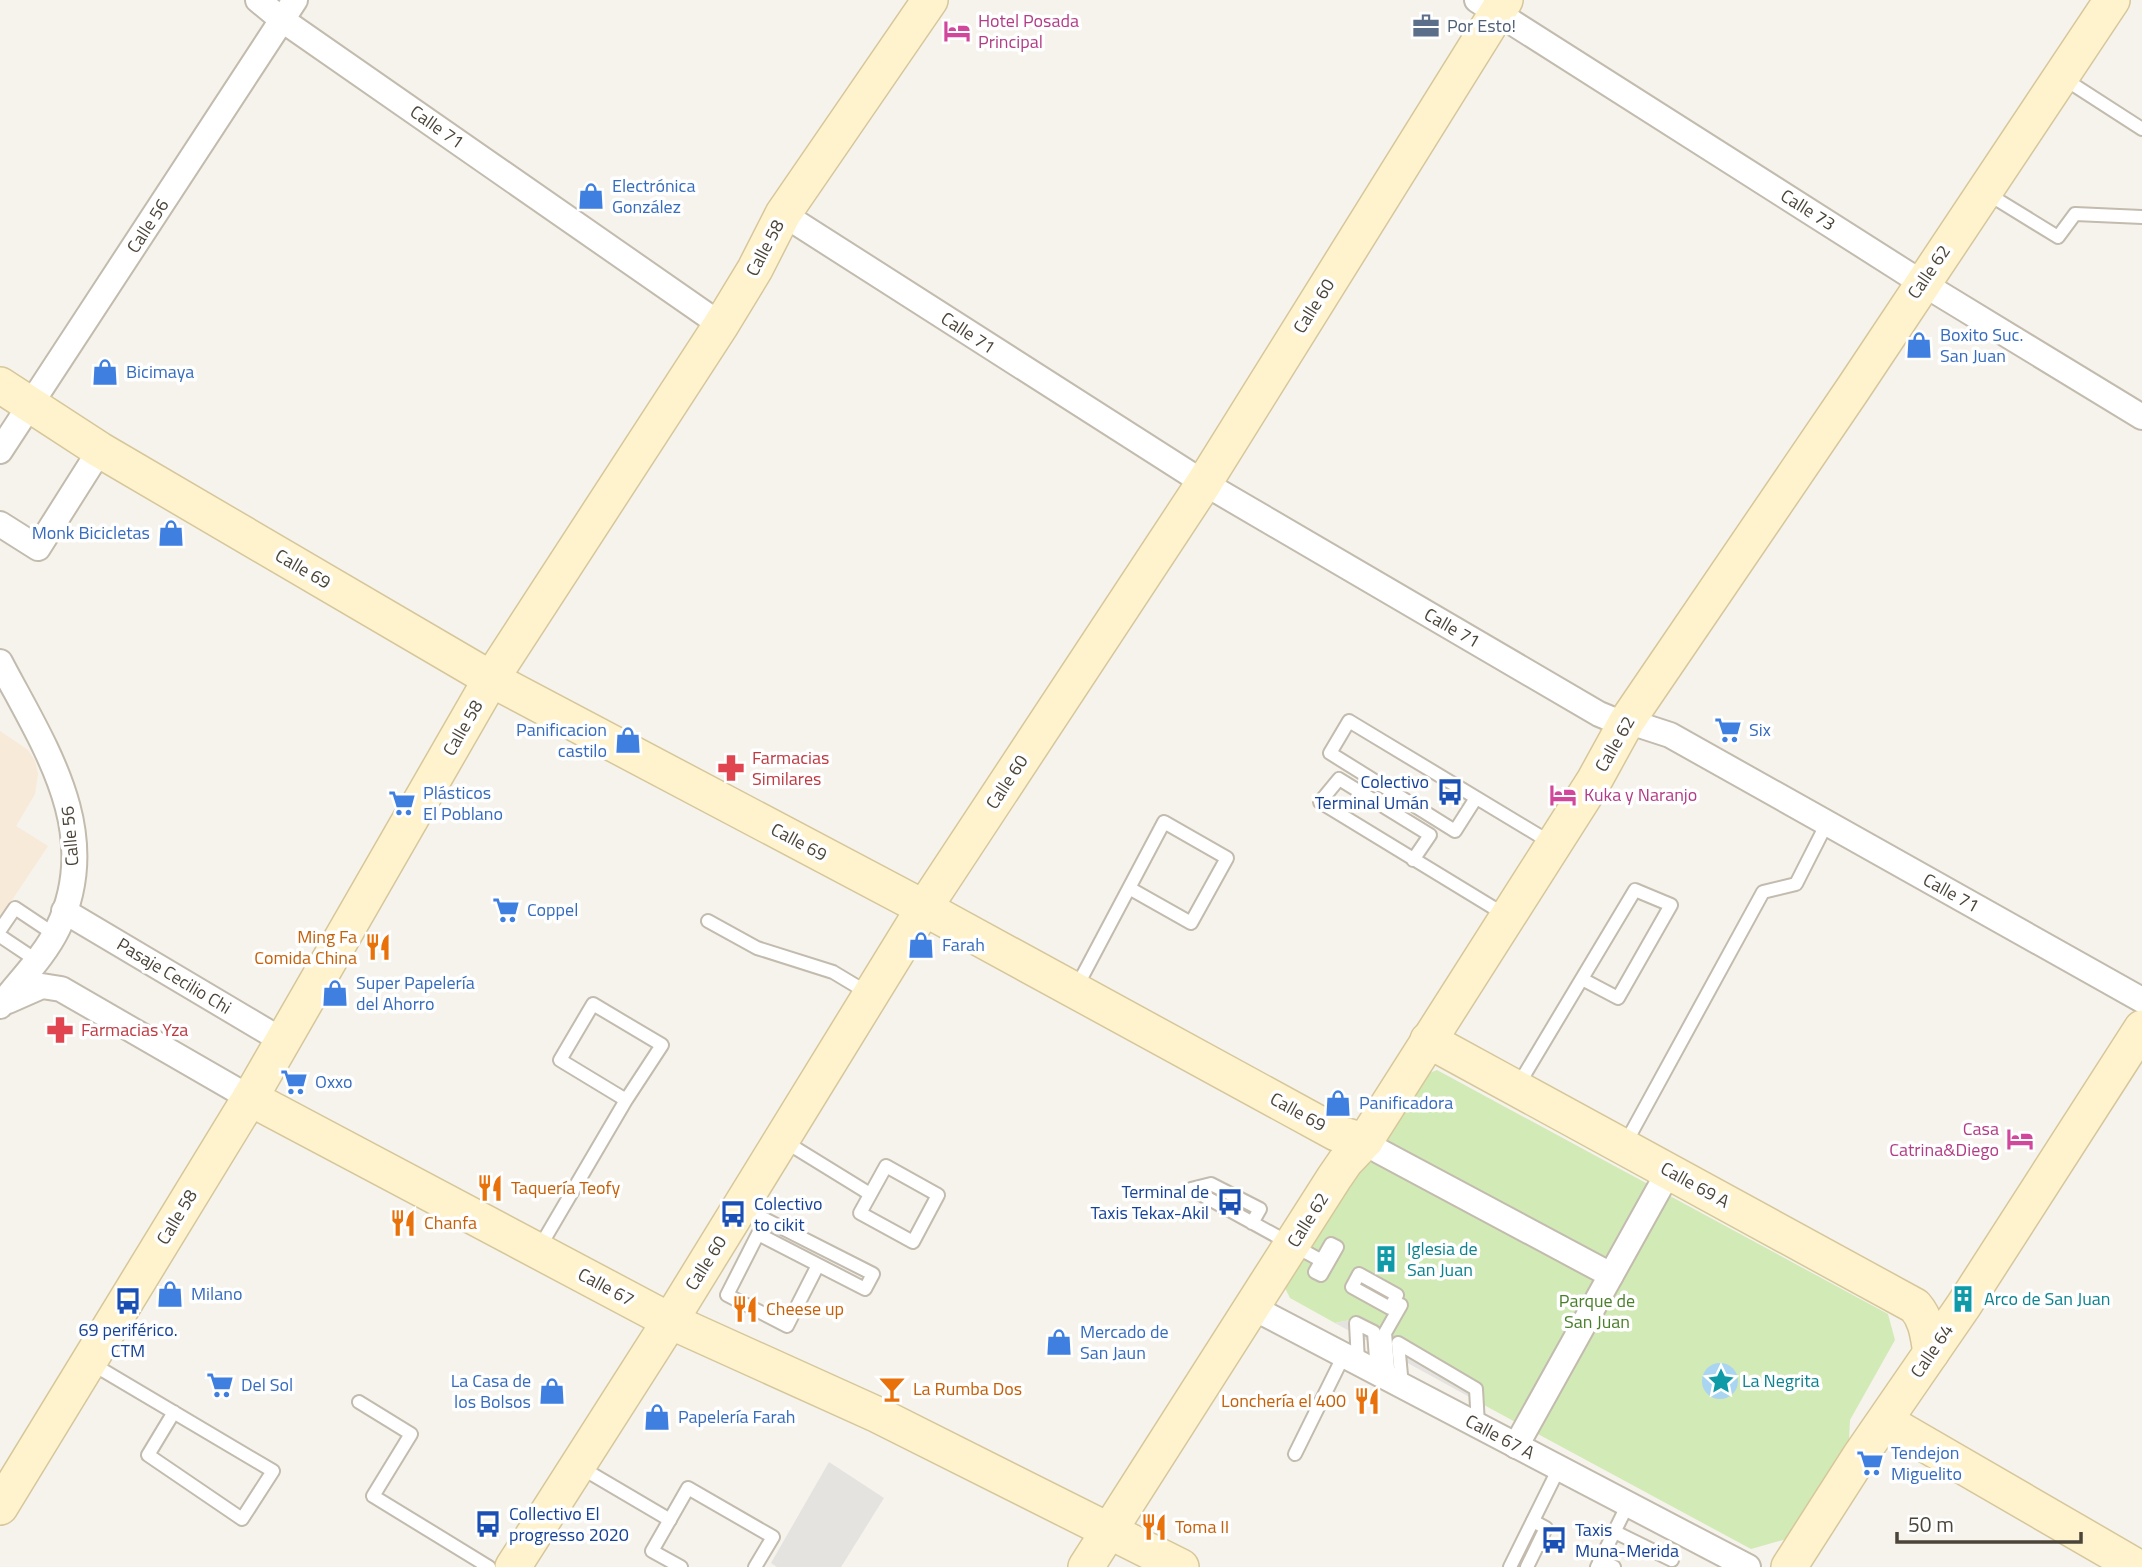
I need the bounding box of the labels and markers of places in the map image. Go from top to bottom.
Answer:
place label: Hotel Posada Principal [978,7,1079,55]
office icon: Por Esto! [1411,11,1441,41]
place label: Por Esto! [1447,12,1516,39]
hotel icon: Hotel Posada Principal [942,16,972,46]
place label: Electrónica González [612,172,695,220]
shop icon: Electrónica González [576,181,606,211]
place label: Boxito Suc. San Juan [1940,321,2023,369]
shop icon: Boxito Suc. San Juan [1904,330,1934,360]
shop icon: Bicimaya [90,357,120,387]
place label: Bicimaya [126,358,194,385]
shop icon: Monk Bicicletas [156,518,186,548]
place label: Monk Bicicletas [32,519,150,546]
supermarket icon: Six [1713,715,1743,745]
place label: Panificacion castilo [516,716,607,764]
place label: Six [1749,716,1771,743]
shop icon: Panificacion castilo [613,725,643,755]
place label: Farmacias Similares [752,744,829,792]
pharmacy icon: Farmacias Similares [716,753,746,783]
place label: Colectivo Terminal Umán [1315,768,1429,816]
bus stop icon: Colectivo Terminal Umán [1435,777,1465,807]
place label: Plásticos El Poblano [423,779,503,827]
hotel icon: Kuka y Naranjo [1548,780,1578,810]
place label: Kuka y Naranjo [1584,781,1697,808]
supermarket icon: Plásticos El Poblano [387,788,417,818]
supermarket icon: Coppel [491,895,521,925]
place label: Coppel [527,896,578,923]
place label: Ming Fa Comida China [254,923,357,971]
shop icon: Farah [906,930,936,960]
place label: Farah [942,931,985,958]
restaurant icon: Ming Fa Comida China [363,932,393,962]
place label: Super Papelería del Ahorro [356,969,475,1017]
shop icon: Super Papelería del Ahorro [320,978,350,1008]
pharmacy icon: Farmacias Yza [45,1015,75,1045]
place label: Farmacias Yza [81,1016,188,1043]
supermarket icon: Oxxo [279,1067,309,1097]
place label: Oxxo [315,1068,352,1095]
shop icon: Panificadora [1323,1088,1353,1118]
place label: Panificadora [1359,1089,1453,1116]
place label: Casa Catrina&Diego [1889,1115,1999,1163]
hotel icon: Casa Catrina&Diego [2005,1124,2035,1154]
restaurant icon: Taquería Teofy [475,1173,505,1203]
place label: Taquería Teofy [511,1174,621,1201]
place label: Terminal de Taxis Tekax-Akil [1090,1178,1209,1226]
bus stop icon: Terminal de Taxis Tekax-Akil [1215,1187,1245,1217]
place label: Colectivo to cikit [754,1190,822,1238]
bus stop icon: Colectivo to cikit [718,1199,748,1229]
restaurant icon: Chanfa [388,1208,418,1238]
place label: Chanfa [424,1209,477,1236]
place label: Iglesia de San Juan [1407,1235,1478,1283]
building icon: Iglesia de San Juan [1371,1244,1401,1274]
shop icon: Milano [155,1279,185,1309]
place label: Milano [191,1280,242,1307]
building icon: Arco de San Juan [1948,1284,1978,1314]
place label: Arco de San Juan [1984,1285,2110,1312]
bus stop icon: 69 periférico. CTM [113,1286,143,1316]
restaurant icon: Cheese up [730,1294,760,1324]
place label: Cheese up [766,1295,844,1322]
place label: 69 periférico. CTM [78,1316,178,1364]
place label: Mercado de San Jaun [1080,1318,1169,1366]
shop icon: Mercado de San Jaun [1044,1327,1074,1357]
place icon: La Negrita [1706,1366,1736,1396]
place label: La Casa de los Bolsos [451,1367,531,1415]
place label: La Negrita [1742,1367,1820,1394]
supermarket icon: Del Sol [205,1370,235,1400]
place label: Del Sol [241,1371,293,1398]
bar icon: La Rumba Dos [877,1374,907,1404]
place label: La Rumba Dos [913,1375,1022,1402]
shop icon: La Casa de los Bolsos [537,1376,567,1406]
restaurant icon: Lonchería el 400 [1352,1386,1382,1416]
place label: Lonchería el 400 [1221,1387,1346,1414]
shop icon: Papelería Farah [642,1402,672,1432]
place label: Papelería Farah [678,1403,795,1430]
place label: Tendejon Miguelito [1891,1439,1962,1487]
supermarket icon: Tendejon Miguelito [1855,1448,1885,1478]
place label: Collectivo El progresso 2020 [509,1500,629,1548]
bus stop icon: Collectivo El progresso 2020 [473,1509,503,1539]
restaurant icon: Toma II [1139,1512,1169,1542]
place label: Toma II [1175,1513,1229,1540]
place label: Taxis Muna-Merida [1575,1516,1679,1564]
bus stop icon: Taxis Muna-Merida [1539,1525,1569,1555]

